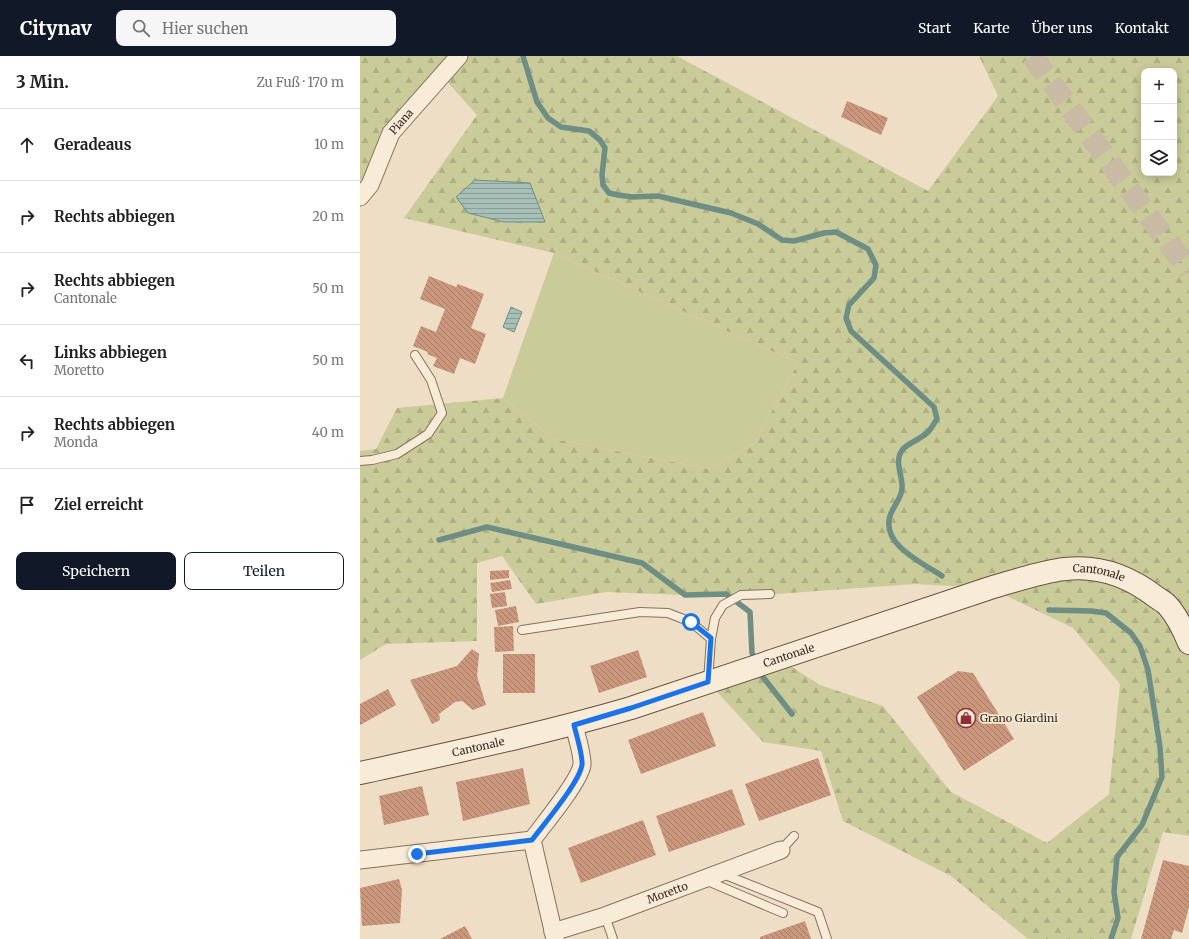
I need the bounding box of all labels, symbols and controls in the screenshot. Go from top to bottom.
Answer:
search box [116,10,396,46]
text: Citynav [20,16,92,40]
icon: search [130,17,152,39]
text: Hier suchen [162,19,248,38]
text: Start [918,19,951,37]
text: Karte [973,19,1010,37]
text: Über uns [1032,19,1093,37]
text: Kontakt [1115,19,1169,37]
map controls [1141,68,1177,176]
button: + [1141,68,1177,104]
text: 3 Min. [16,71,69,93]
text: Zu Fuß · 170 m [256,74,344,91]
button: − [1141,104,1177,140]
street label: Piana [386,106,416,137]
icon: ahead [16,134,38,156]
text: Geradeaus [54,135,131,154]
text: 10 m [314,136,344,153]
button: layers [1141,140,1177,176]
icon: right [16,206,38,228]
text: Rechts abbiegen [54,207,175,226]
text: 20 m [312,208,344,225]
text: Rechts abbiegen [54,271,175,290]
icon: right [16,278,38,300]
text: 50 m [312,280,344,297]
text: Cantonale [54,290,117,307]
text: Links abbiegen [54,343,167,362]
icon: left [16,350,38,372]
text: 50 m [312,352,344,369]
text: Moretto [54,362,104,379]
text: Rechts abbiegen [54,415,175,434]
icon: right [16,422,38,444]
text: 40 m [312,424,344,441]
text: Monda [54,434,98,451]
icon: arrive [16,494,38,516]
text: Ziel erreicht [54,495,144,514]
button: Speichern [16,552,176,590]
button: Teilen [184,552,344,590]
street label: Cantonale [1073,561,1127,584]
route start [682,613,700,631]
street label: Cantonale [761,640,816,670]
shop icon: Grano Giardini [955,707,977,729]
place label: Grano Giardini [980,711,1058,725]
street label: Cantonale [451,734,506,760]
route end [408,845,426,863]
street label: Moretto [645,878,690,907]

